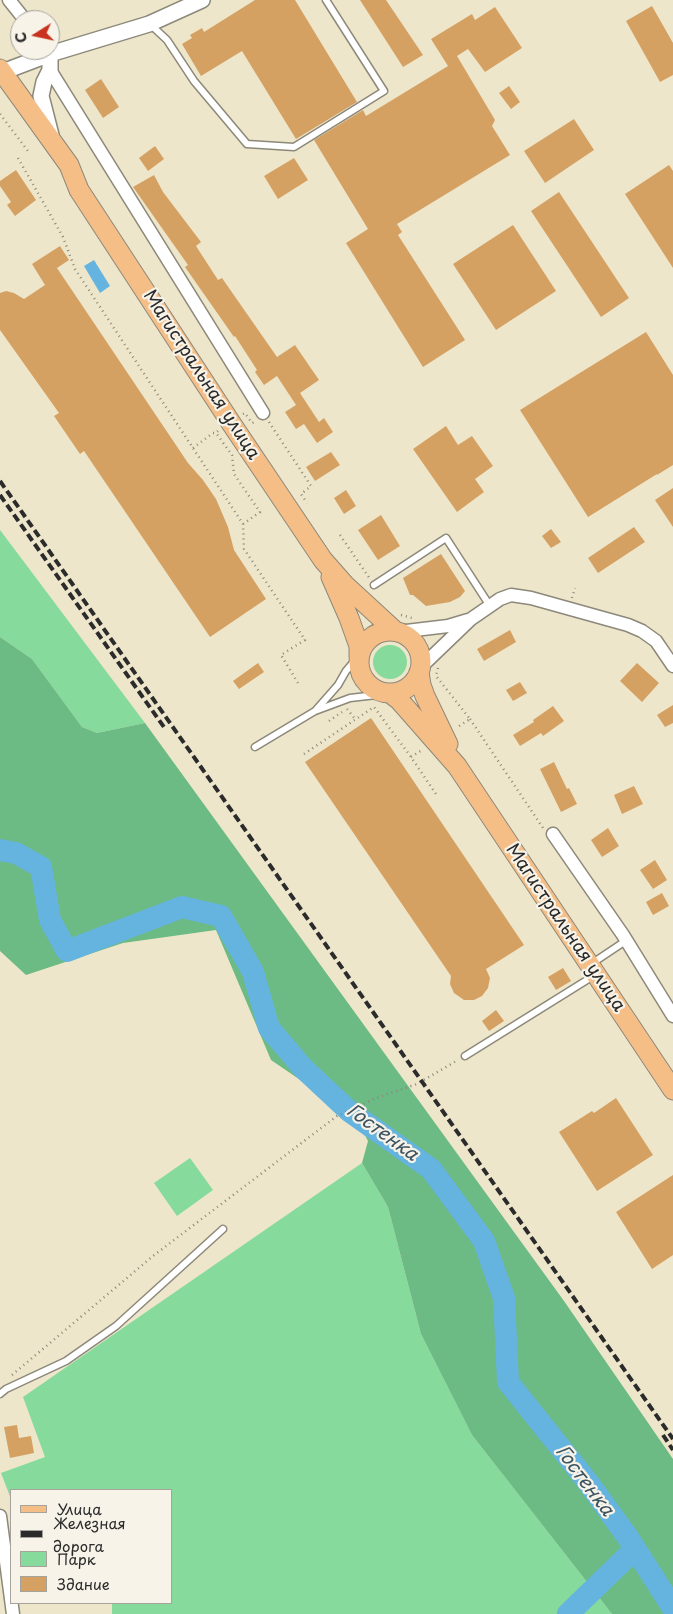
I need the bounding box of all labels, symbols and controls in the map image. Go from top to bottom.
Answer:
north arrow [10,10,60,60]
text: С [9,31,32,45]
street label: Магистральная улица [138,286,264,464]
street label: Магистральная улица [501,840,629,1016]
water label: Гостенка [342,1099,422,1167]
water label: Гостенка [550,1441,618,1521]
legend [10,1489,172,1604]
text: Улица [57,1497,102,1520]
text: Железная дорога [53,1511,126,1557]
text: Парк [57,1547,96,1570]
text: Здание [57,1572,110,1595]

